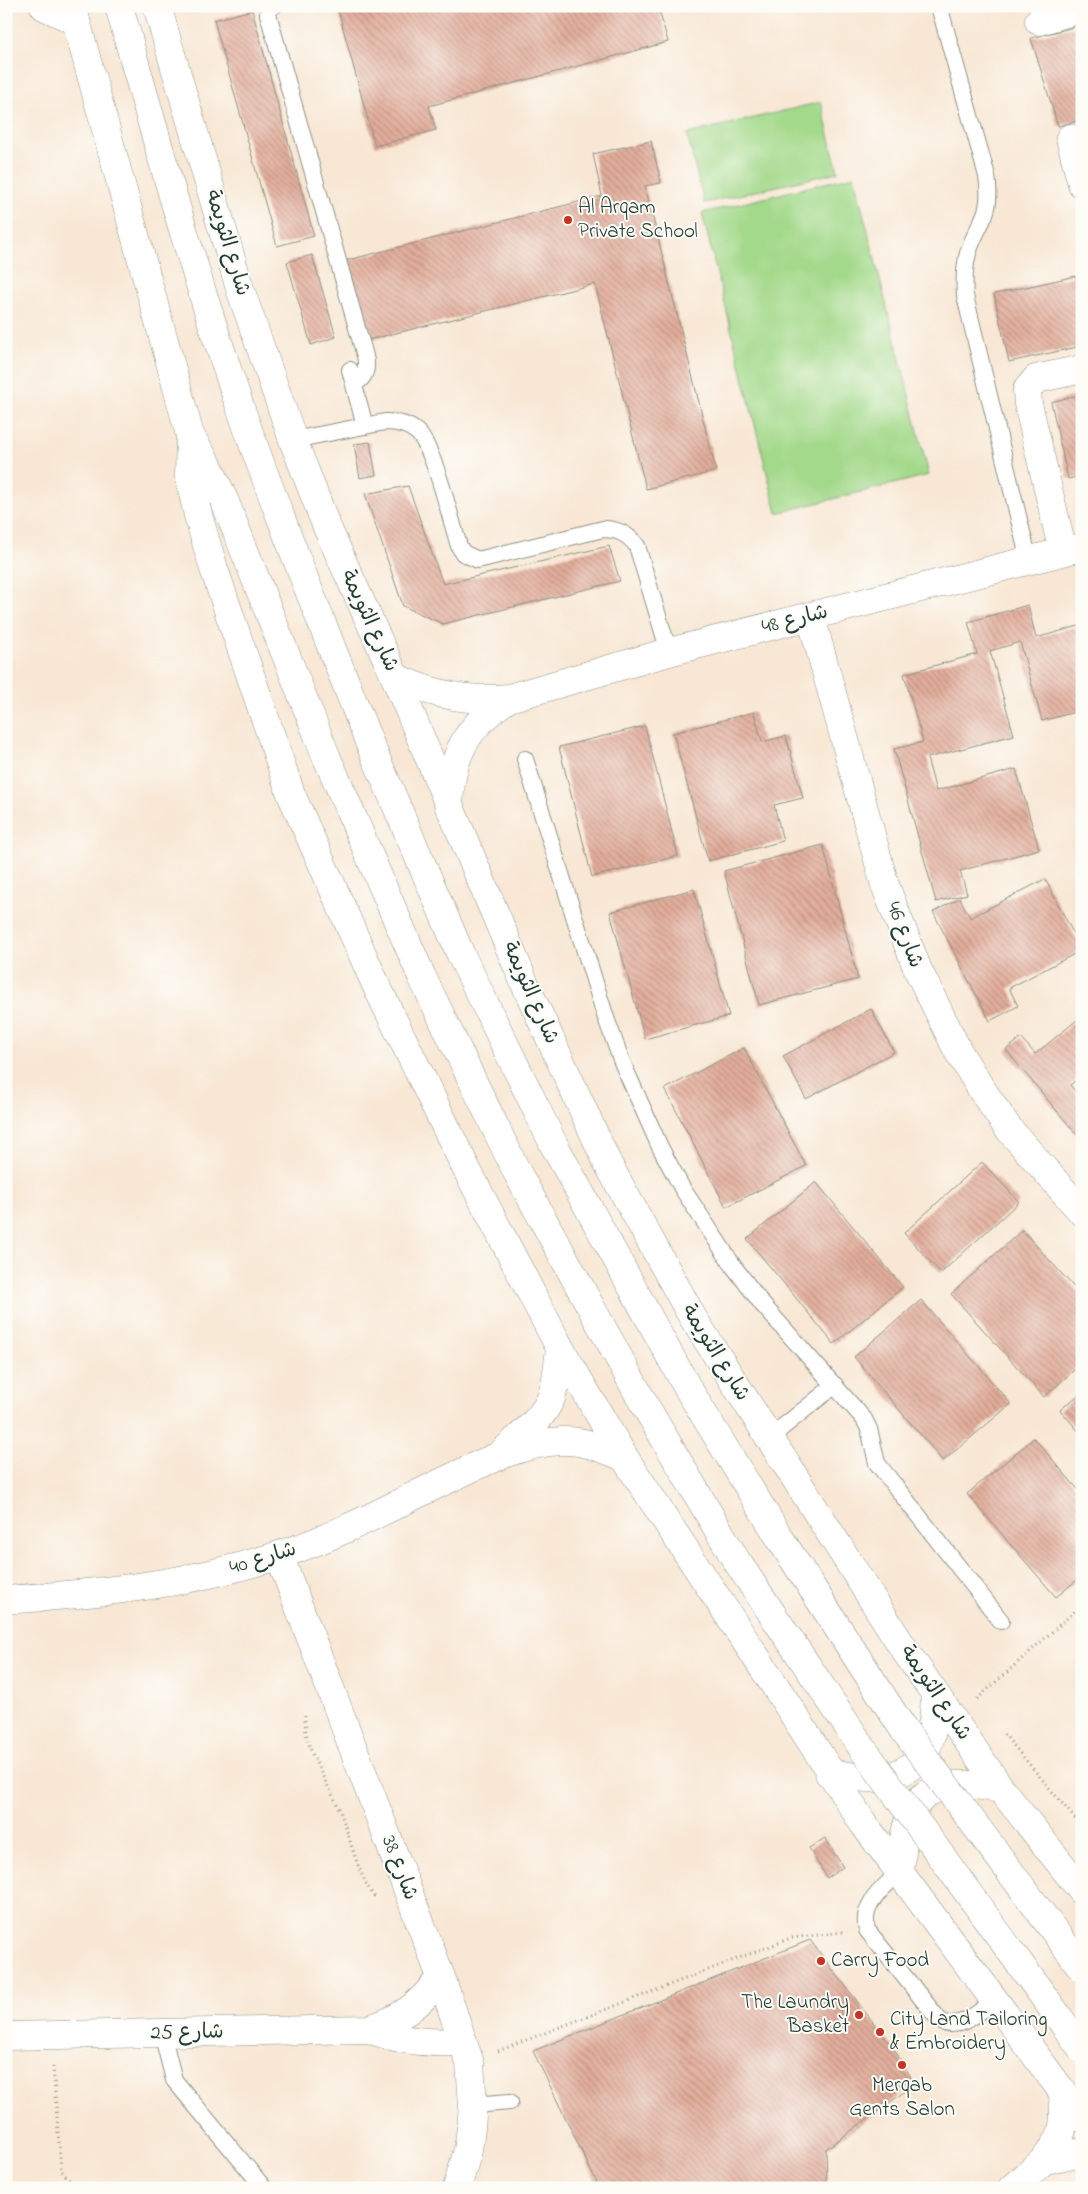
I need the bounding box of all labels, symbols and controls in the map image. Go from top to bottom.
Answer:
street label: شارع الثويمة [197,186,257,300]
place label: Al Arqam Private School [578,193,698,247]
marker: Al Arqam Private School [562,214,574,226]
street label: شارع الثويمة [332,565,406,677]
street label: شارع 48 [759,597,831,643]
street label: شارع 46 [878,898,930,972]
street label: شارع الثويمة [494,937,566,1049]
street label: شارع الثويمة [673,1299,757,1407]
street label: شارع 40 [226,1535,300,1583]
street label: شارع الثويمة [892,1639,978,1747]
street label: شارع 38 [373,1831,425,1905]
place label: Carry Food [831,1946,929,1978]
marker: Carry Food [815,1955,827,1967]
place label: The Laundry Basket [741,1988,849,2042]
place label: City Land Tailoring & Embroidery [890,2005,1048,2061]
marker: The Laundry Basket [853,2009,865,2021]
street label: شارع 25 [150,2017,224,2049]
marker: City Land Tailoring & Embroidery [874,2026,886,2038]
marker: Merqab Gents Salon [896,2059,908,2071]
place label: Merqab Gents Salon [849,2071,955,2125]

